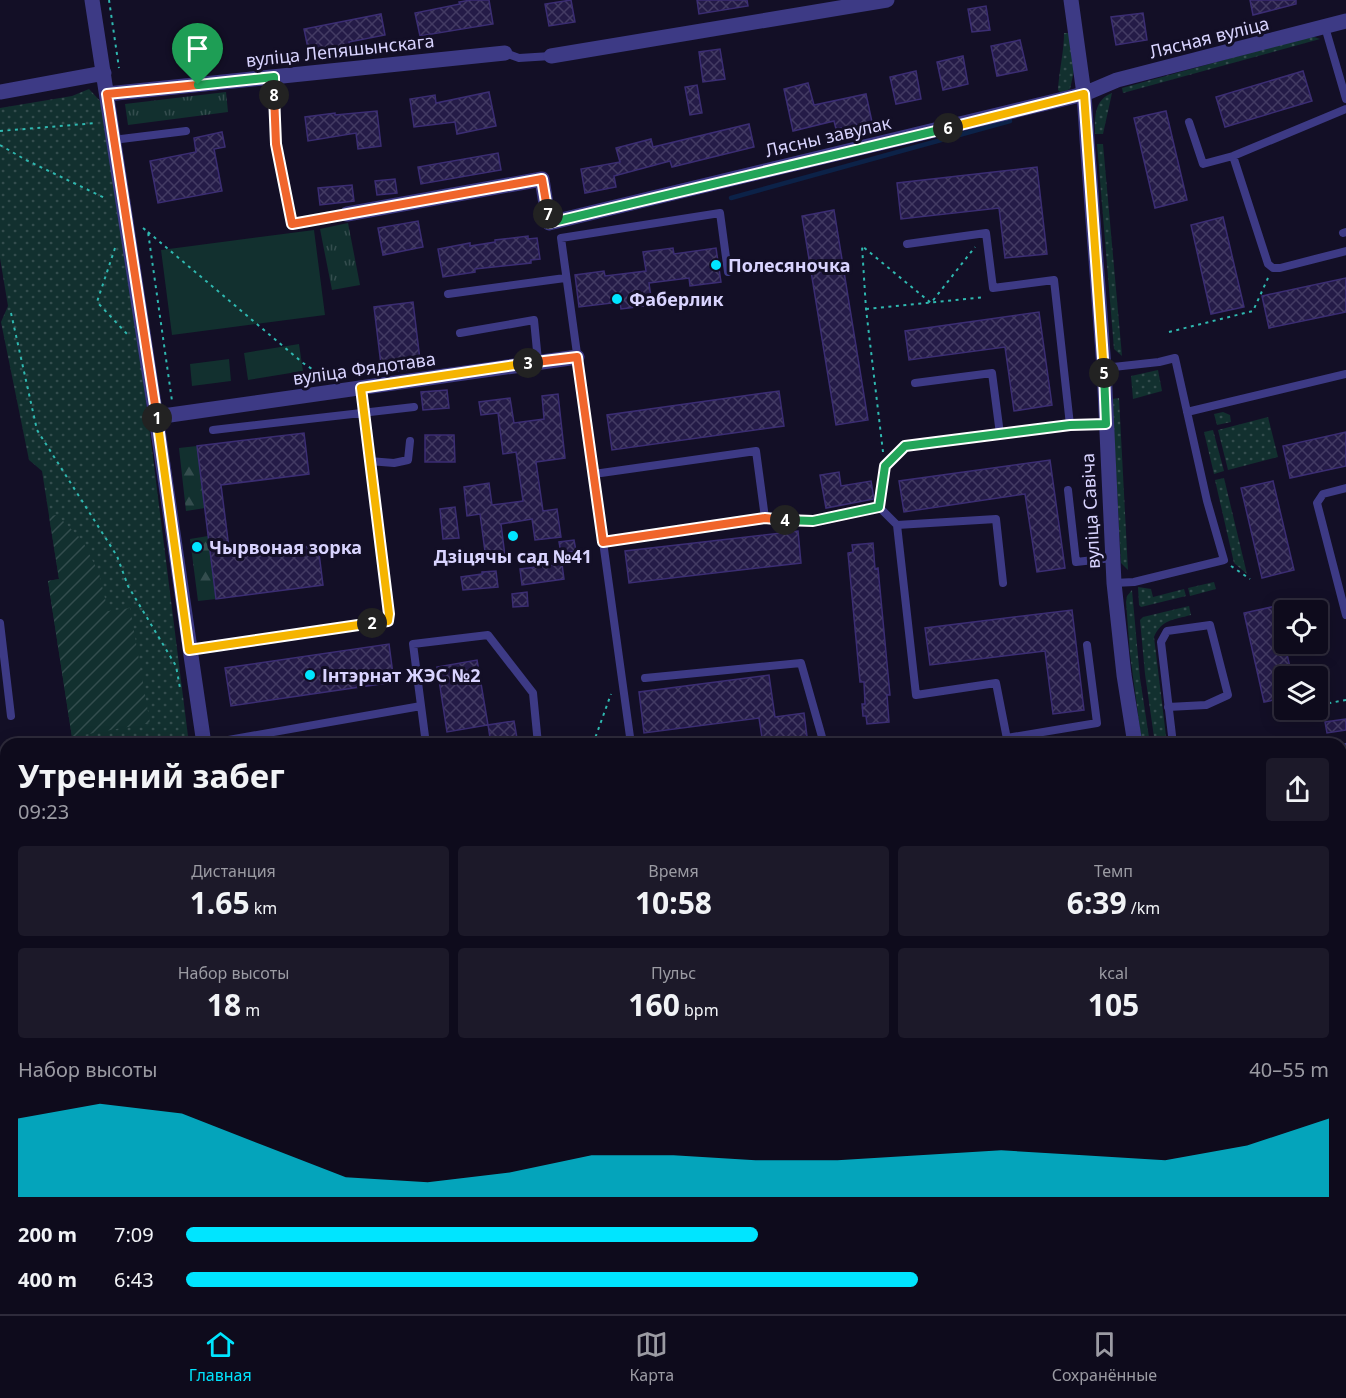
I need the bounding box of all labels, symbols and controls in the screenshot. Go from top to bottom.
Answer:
street label: Лясная вуліца [1147,11,1271,63]
pin [172,23,223,85]
street label: вуліца Лепяшынскага [244,28,436,72]
icon: arrive [181,32,214,65]
pin: 8 [259,80,289,110]
text: 8 [269,84,279,106]
street label: Лясны завулак [763,110,894,162]
pin: 6 [933,113,963,143]
text: 6 [943,117,953,139]
pin: 7 [533,199,563,229]
text: 7 [543,203,553,225]
place label: Полесяночка [728,253,851,277]
marker: Полесяночка [709,258,723,272]
place label: Фаберлик [629,287,724,311]
marker: Фаберлик [610,292,624,306]
street label: вуліца Фядотава [291,346,437,390]
pin: 3 [513,348,543,378]
text: 3 [523,352,533,374]
pin: 5 [1089,358,1119,388]
text: 5 [1099,362,1109,384]
pin: 1 [142,403,172,433]
text: 1 [152,407,162,429]
street label: вуліца Савіча [1075,452,1105,570]
pin: 4 [770,505,800,535]
text: 4 [780,509,790,531]
marker: Дзіцячы сад №41 [506,529,520,543]
place label: Чырвоная зорка [209,535,362,559]
marker: Чырвоная зорка [190,540,204,554]
place label: Дзіцячы сад №41 [434,544,592,568]
map controls [1274,600,1328,720]
button: locate [1274,600,1328,654]
pin: 2 [357,608,387,638]
text: 2 [367,612,377,634]
place label: Інтэрнат ЖЭС №2 [322,663,481,687]
button: layers [1274,666,1328,720]
marker: Інтэрнат ЖЭС №2 [303,668,317,682]
text: Утренний забег [18,753,285,798]
button: share [1266,758,1329,821]
text: 09:23 [18,798,69,825]
text: Дистанция [191,860,276,882]
text: Время [648,860,699,882]
text: Темп [1094,860,1133,882]
text: 1.65 [190,882,250,923]
text: 10:58 [635,882,712,923]
text: 6:39 [1067,882,1127,923]
text: km [250,897,277,919]
text: /km [1127,897,1160,919]
text: Набор высоты [178,962,289,984]
text: Пульс [651,962,696,984]
text: kcal [1099,962,1128,984]
text: 18 [207,984,241,1025]
text: 160 [628,984,680,1025]
text: 105 [1088,984,1139,1025]
text: m [241,999,260,1021]
text: bpm [680,999,719,1021]
text: Набор высоты [18,1056,157,1083]
text: 40–55 m [1249,1056,1329,1083]
text: 200 m [18,1221,77,1248]
text: 7:09 [114,1221,154,1248]
text: 400 m [18,1266,77,1293]
text: 6:43 [114,1266,154,1293]
tab: Главная [189,1328,252,1386]
tab: Карта [629,1328,674,1386]
tab: Сохранённые [1052,1328,1157,1386]

